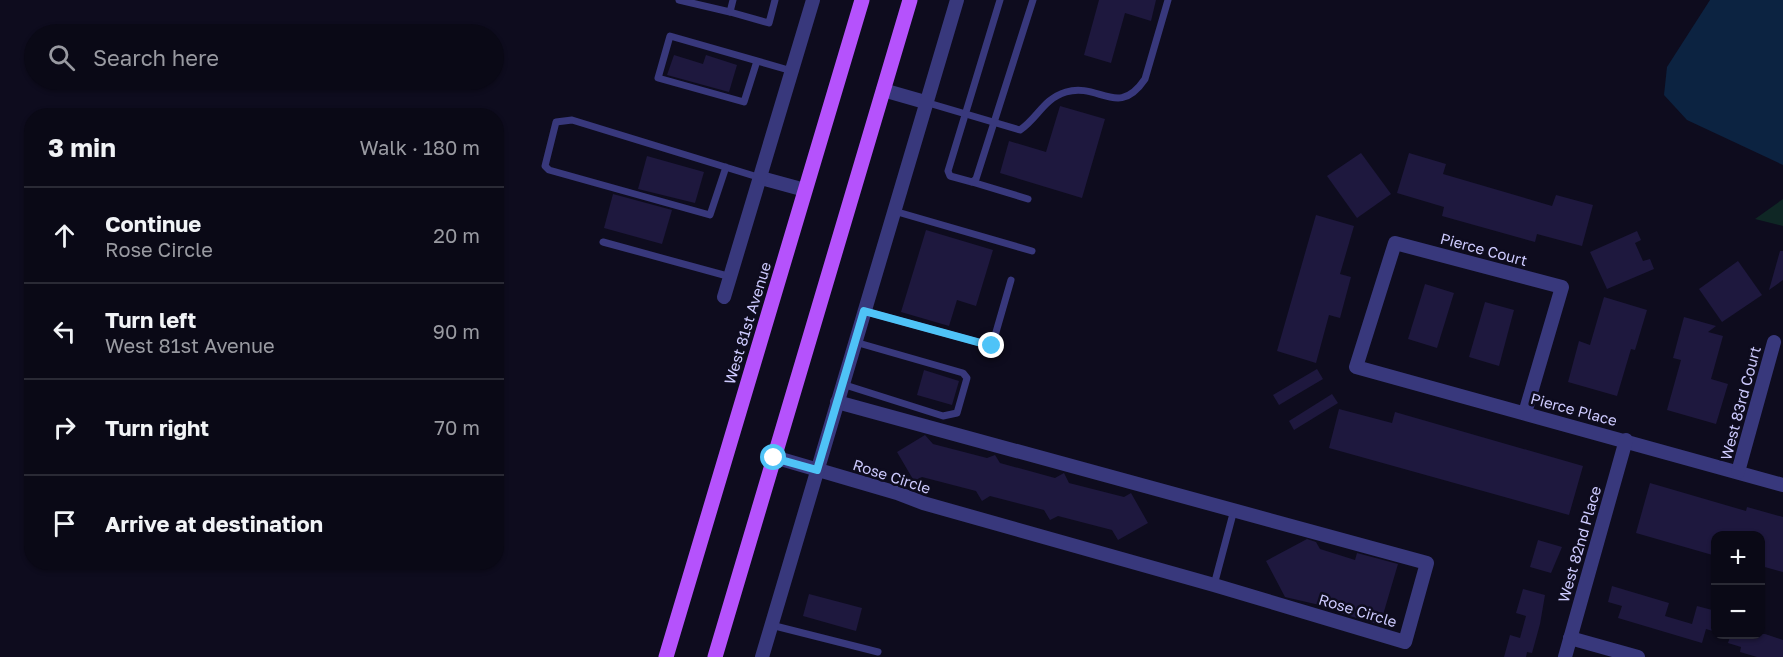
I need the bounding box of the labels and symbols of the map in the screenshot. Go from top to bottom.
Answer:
street label: Pierce Court [1439,229,1529,269]
street label: West 81st Avenue [720,259,774,386]
route end [978,332,1004,358]
street label: West 83rd Court [1716,344,1764,462]
street label: Pierce Place [1529,389,1620,429]
route start [760,444,786,470]
street label: Rose Circle [851,455,934,497]
street label: West 82nd Place [1554,483,1604,604]
street label: Rose Circle [1317,590,1400,631]

